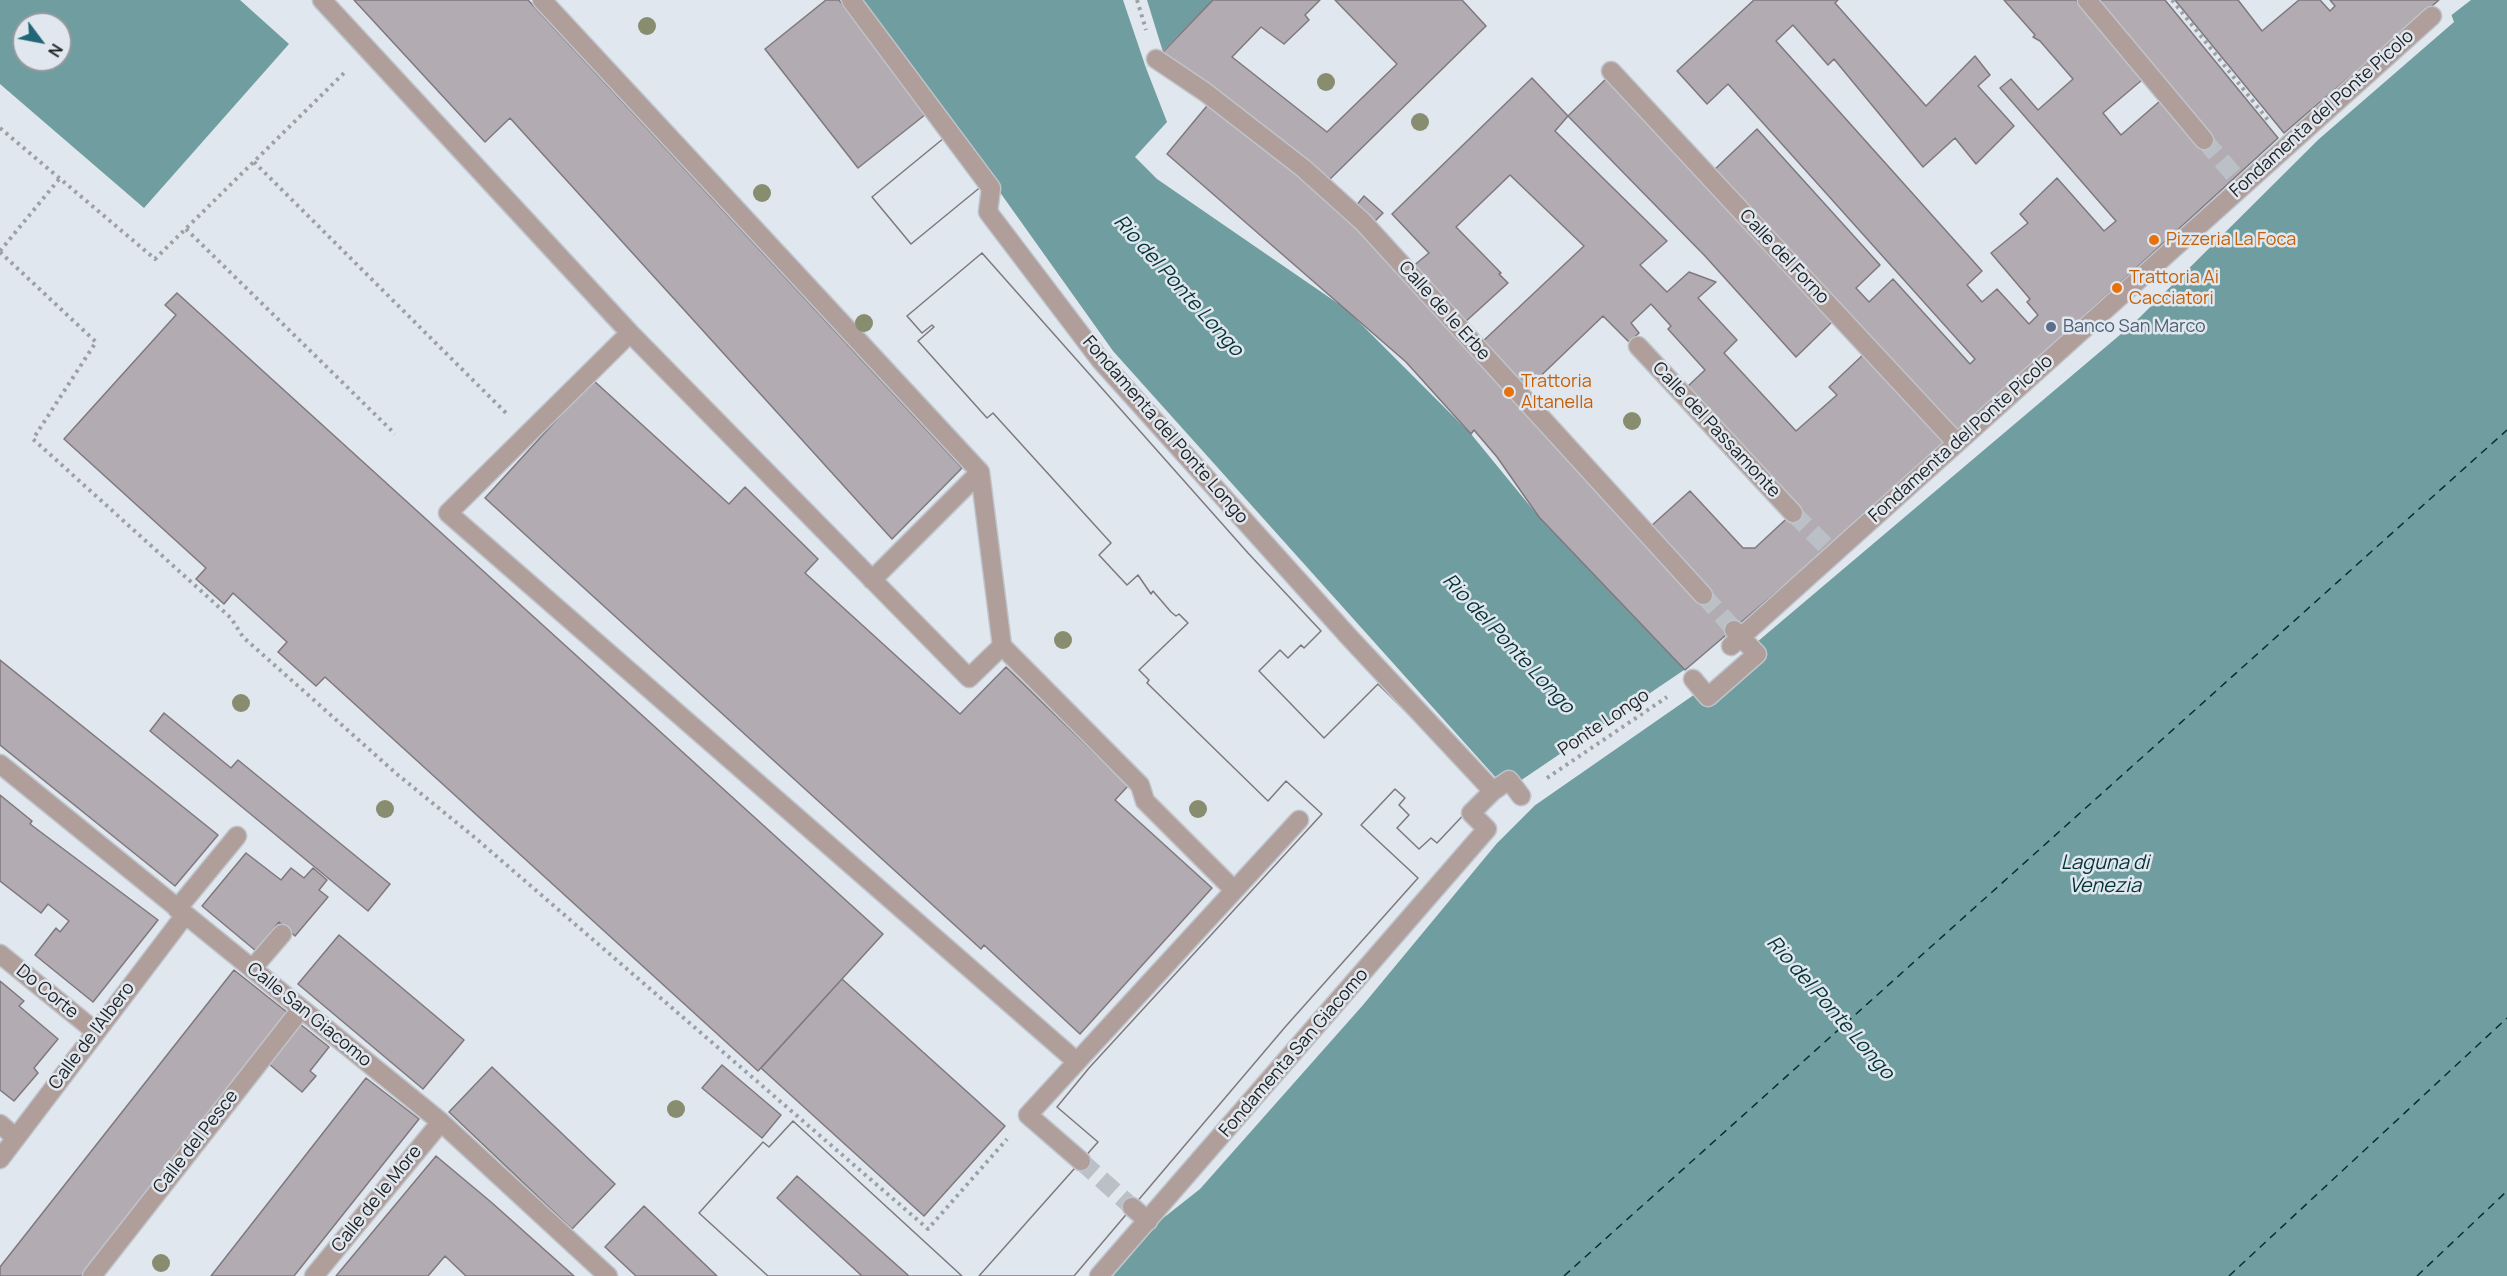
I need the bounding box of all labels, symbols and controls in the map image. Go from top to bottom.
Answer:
north arrow [12,12,72,72]
street label: Fondamenta del Ponte Picolo [2226,26,2418,202]
text: N [43,40,68,61]
street label: Calle del Forno [1735,205,1833,309]
water label: Rio del Ponte Longo [1108,210,1248,362]
place label: Pizzeria La Foca [2166,229,2296,251]
marker: Pizzeria La Foca [2147,233,2161,247]
street label: Calle de le Erbe [1394,257,1494,365]
place label: Trattoria Ai Cacciatori [2129,267,2219,310]
marker: Trattoria Ai Cacciatori [2110,281,2124,295]
place label: Banco San Marco [2063,316,2206,338]
marker: Banco San Marco [2044,320,2058,334]
street label: Fondamenta del Ponte Longo [1078,332,1252,528]
street label: Fondamenta del Ponte Picolo [1865,351,2057,527]
street label: Calle del Passamonte [1648,358,1784,502]
place label: Trattoria Altanella [1521,371,1593,413]
marker: Trattoria Altanella [1502,385,1516,399]
water label: Rio del Ponte Longo [1437,569,1579,719]
street label: Ponte Longo [1554,685,1654,761]
water label: Laguna di Venezia [2061,851,2149,898]
water label: Rio del Ponte Longo [1761,931,1899,1085]
street label: Calle San Giacomo [242,958,376,1072]
street label: Do Corte [12,960,82,1024]
street label: Fondamenta San Giacomo [1215,964,1373,1142]
street label: Calle de l'Albero [44,978,140,1094]
street label: Calle del Pesce [149,1086,243,1198]
street label: Calle de le More [327,1141,427,1257]

